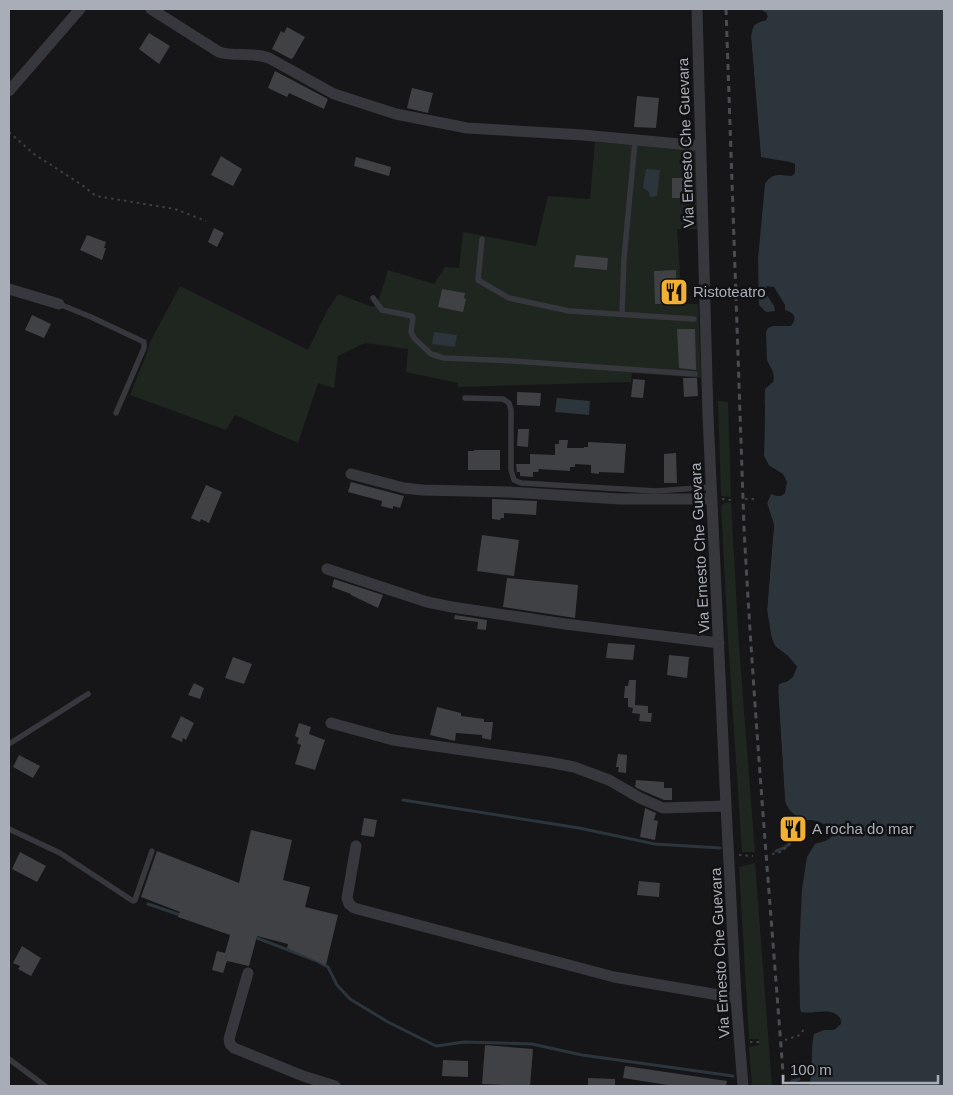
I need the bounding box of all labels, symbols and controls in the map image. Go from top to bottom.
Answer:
street label: Via Ernesto Che Guevara [674,57,697,229]
restaurant icon: Ristoteatro [659,277,689,307]
place label: Ristoteatro [693,283,766,300]
street label: Via Ernesto Che Guevara [687,462,712,634]
restaurant icon: A rocha do mar [778,814,808,844]
place label: A rocha do mar [812,820,914,837]
street label: Via Ernesto Che Guevara [707,867,732,1039]
scale bar [783,1052,938,1084]
text: 100 m [790,1061,832,1078]

